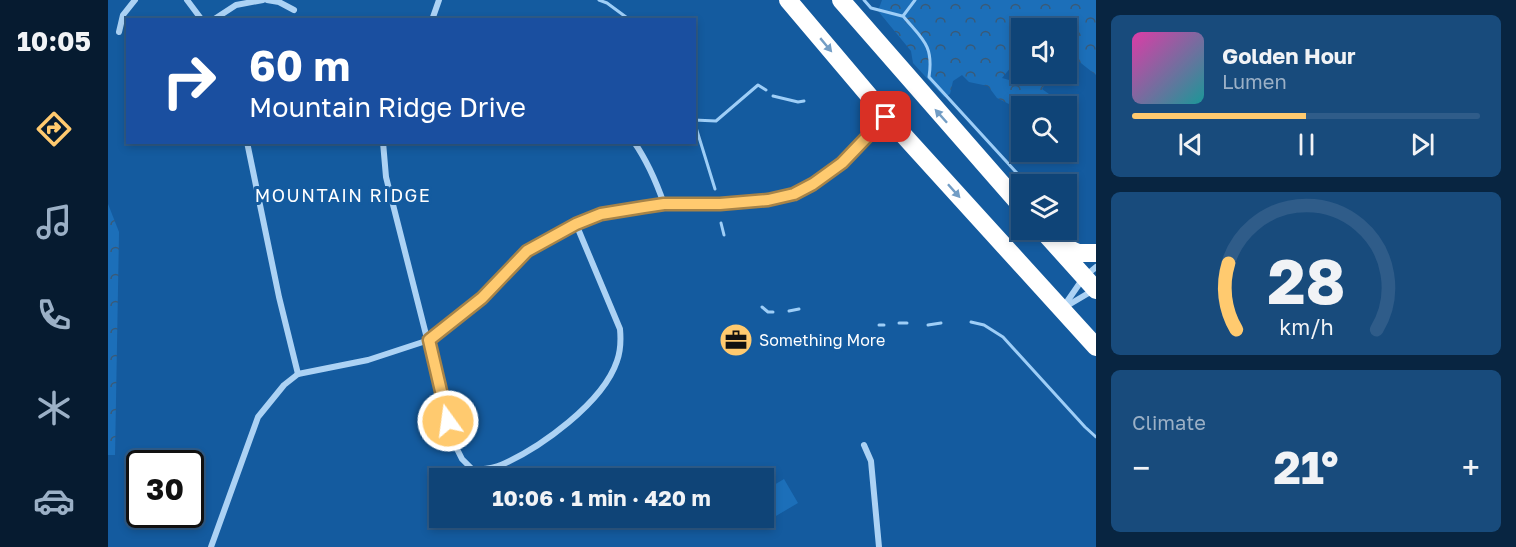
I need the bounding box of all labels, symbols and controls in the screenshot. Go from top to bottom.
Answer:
map controls [1011,18,1077,240]
button: sound [1011,18,1077,84]
text: 10:05 [17,25,91,57]
one-way arrow [819,37,832,53]
text: 60 m [249,40,350,90]
icon: right [150,42,228,120]
text: Golden Hour [1222,42,1356,69]
text: Lumen [1222,69,1287,93]
text: Mountain Ridge Drive [249,91,526,123]
pin [860,91,911,142]
button: search [1011,96,1077,162]
icon: arrive [869,100,902,133]
icon: directions [33,108,75,150]
one-way arrow [935,109,948,124]
icon: previous [1174,128,1207,161]
icon: pause [1290,128,1323,161]
icon: next [1406,128,1439,161]
button: layers [1011,174,1077,240]
district label: MOUNTAIN RIDGE [255,184,431,206]
one-way arrow [947,184,961,199]
icon: music [33,201,75,243]
text: 28 [1267,244,1345,319]
icon: phone [33,294,75,336]
text: km/h [1279,315,1333,341]
office icon: Something More [718,322,754,358]
place label: Something More [759,330,885,350]
icon: climate [33,387,75,429]
position arrow [416,389,480,453]
text: Climate [1132,410,1206,434]
text: 21° [1273,440,1339,494]
text: − [1132,448,1150,487]
text: + [1462,448,1480,487]
speed limit sign: 30 [126,450,204,528]
icon: car [33,480,75,522]
text: 10:06 · 1 min · 420 m [492,484,711,511]

